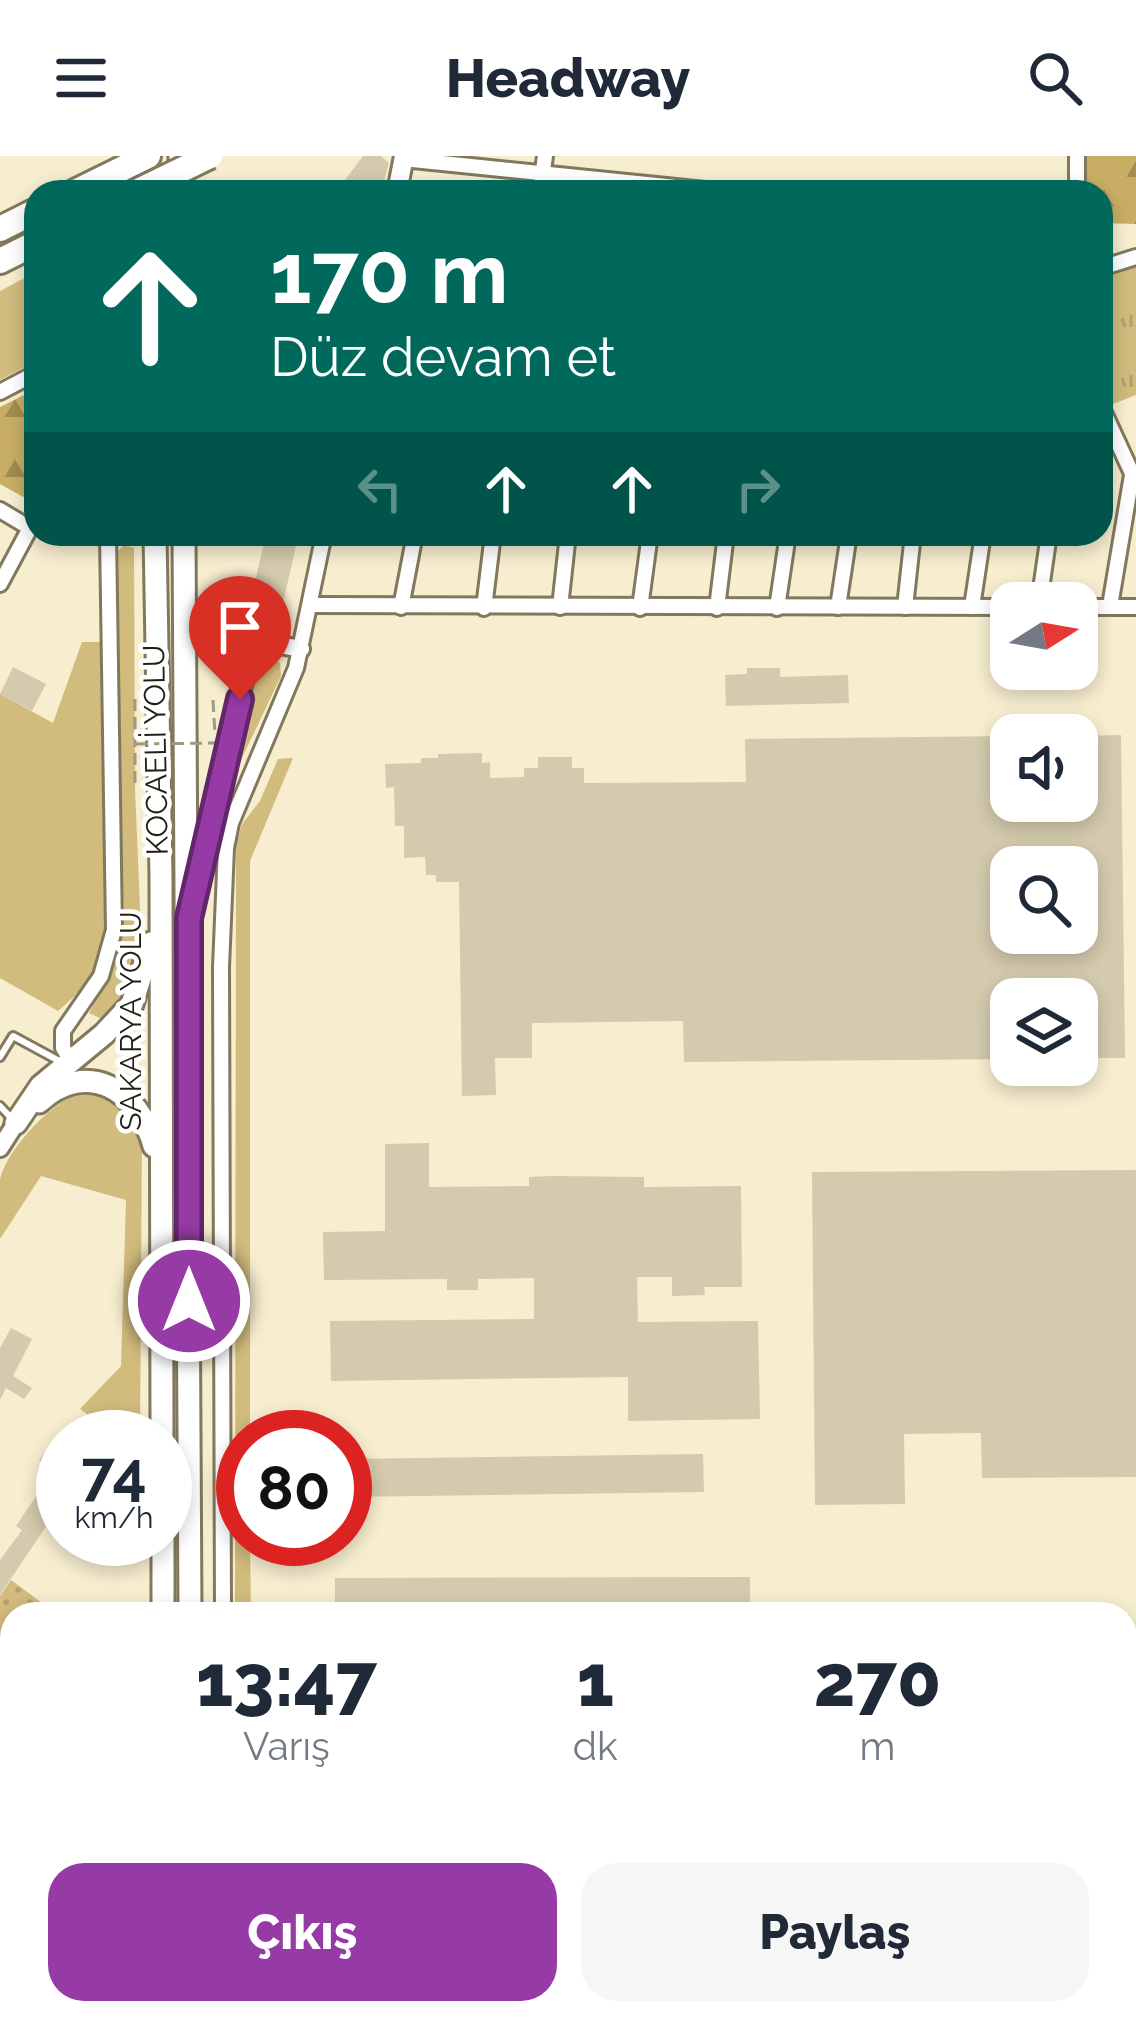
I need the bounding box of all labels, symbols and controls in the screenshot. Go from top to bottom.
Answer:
icon: menu [48,45,114,111]
icon: search [1022,45,1088,111]
text: Headway [446,46,690,110]
text: 170 m [270,224,509,323]
icon: ahead [72,228,228,384]
text: Düz devam et [270,325,616,389]
icon: left [347,456,413,522]
icon: ahead [473,456,539,522]
icon: ahead [599,456,665,522]
icon: right [725,456,791,522]
pin [189,576,291,699]
north arrow [990,582,1098,690]
map controls [990,582,1098,1086]
icon: arrive [207,594,273,660]
street label: KOCAELİ YOLU [136,644,175,856]
button: sound [990,714,1098,822]
button: search [990,846,1098,954]
street label: SAKARYA YOLU [113,911,148,1131]
button: layers [990,978,1098,1086]
position arrow [126,1238,252,1364]
speed limit sign: 80 [216,1410,372,1566]
text: 74 [81,1438,147,1508]
text: km/h [74,1500,154,1535]
text: 13:47 [196,1638,377,1723]
text: 1 [577,1638,614,1723]
text: 270 [814,1638,941,1723]
text: Varış [243,1723,330,1769]
text: dk [573,1723,618,1769]
text: m [859,1723,895,1769]
button: Çıkış [48,1863,557,2001]
button: Paylaş [581,1863,1089,2001]

